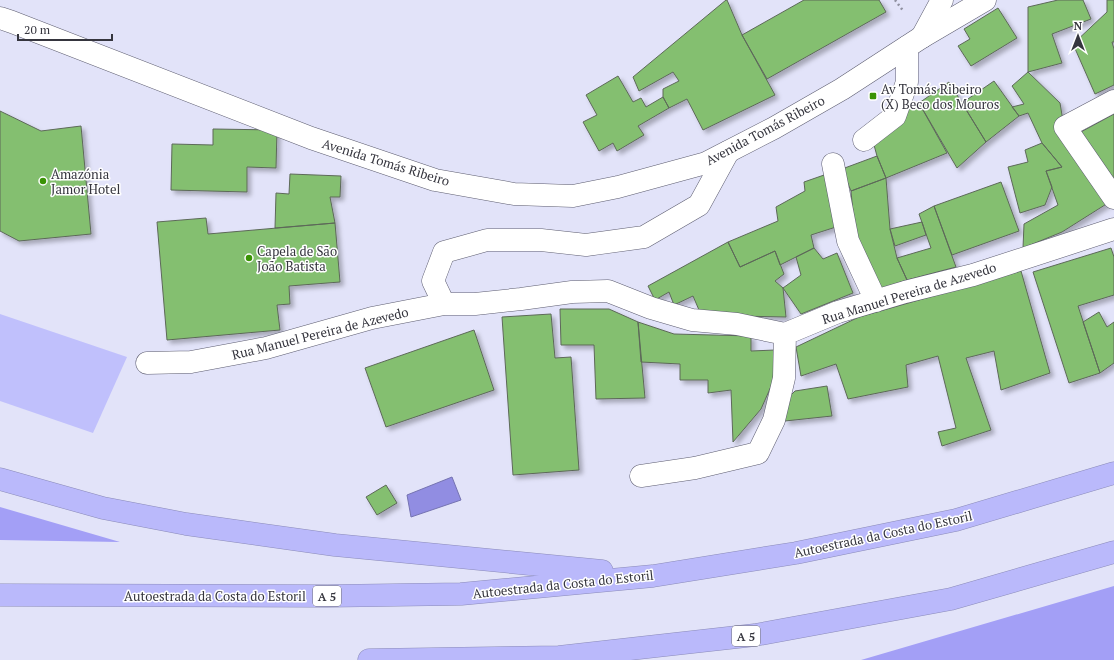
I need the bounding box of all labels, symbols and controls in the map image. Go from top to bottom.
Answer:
scale bar [18,16,112,42]
north arrow [1058,16,1098,56]
text: N [1074,19,1083,33]
text: 20 m [24,22,51,37]
place label: Av Tomás Ribeiro (X) Beco dos Mouros [881,80,999,113]
street label: Avenida Tomás Ribeiro [702,91,828,169]
marker: Av Tomás Ribeiro (X) Beco dos Mouros [868,91,878,101]
street label: Avenida Tomás Ribeiro [320,134,452,190]
place label: Amazónia Jamor Hotel [51,165,120,198]
marker: Amazónia Jamor Hotel [38,176,48,186]
place label: Capela de São João Batista [257,242,337,275]
marker: Capela de São João Batista [244,253,254,263]
street label: Rua Manuel Pereira de Azevedo [820,258,998,328]
street label: Rua Manuel Pereira de Azevedo [230,302,410,364]
street label: Autoestrada da Costa do Estoril [792,506,974,562]
street label: Autoestrada da Costa do Estoril [472,566,654,602]
road number: A 5 [313,586,341,606]
street label: Autoestrada da Costa do Estoril [124,587,306,605]
road number: A 5 [732,626,760,646]

